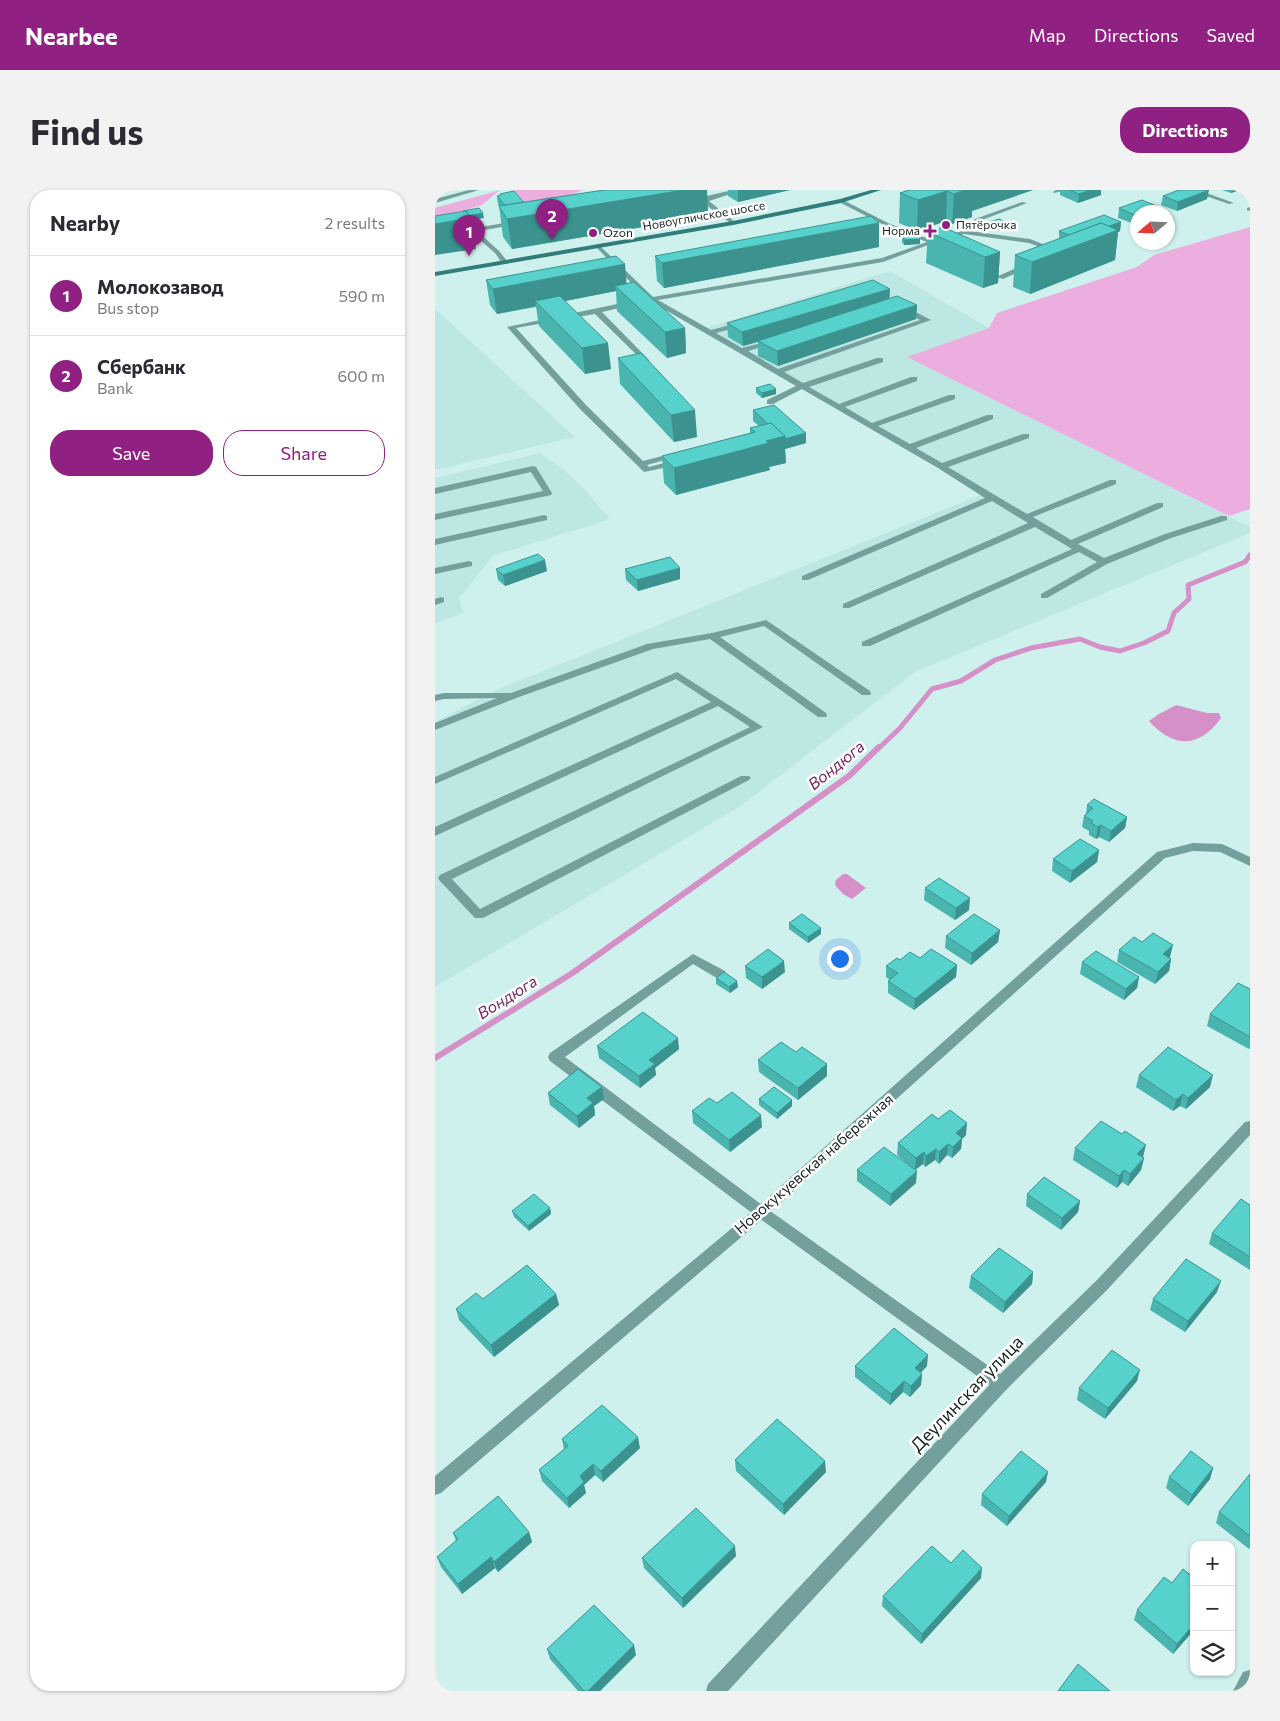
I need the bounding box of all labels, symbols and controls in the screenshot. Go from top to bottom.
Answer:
text: Nearbee [25,21,118,50]
text: Map [1029,24,1066,46]
text: Directions [1094,24,1178,46]
text: Saved [1206,24,1255,46]
button: Directions [1120,107,1250,153]
text: Find us [30,109,144,152]
street label: Новоугличское шоссе [641,197,766,233]
pin: 2 [536,199,568,240]
north arrow [1130,205,1175,250]
text: Nearby [50,210,120,235]
text: 2 results [324,213,385,232]
pin: 1 [453,215,485,256]
place label: Пятёрочка [956,217,1016,231]
marker: Пятёрочка [940,219,952,231]
place label: Норма [882,223,920,237]
place label: Ozon [603,225,633,239]
marker: Норма [924,225,936,237]
marker: Ozon [587,227,599,239]
text: Молокозавод [97,275,223,298]
text: 1 [62,286,70,305]
text: 590 m [339,286,385,305]
text: Bus stop [97,298,159,317]
text: Сбербанк [97,355,186,378]
text: 2 [61,366,71,385]
text: 600 m [337,366,385,385]
text: Bank [97,378,134,397]
button: Save [50,430,213,476]
button: Share [223,430,385,476]
water label: Вондюга [804,736,868,793]
your location [827,946,853,972]
water label: Вондюга [473,971,540,1022]
street label: Новокукуевская набережная [730,1089,896,1237]
street label: Деулинская улица [905,1331,1027,1456]
map controls [1190,1541,1235,1676]
button: + [1190,1541,1235,1586]
button: − [1190,1586,1235,1631]
button: layers [1190,1631,1235,1676]

